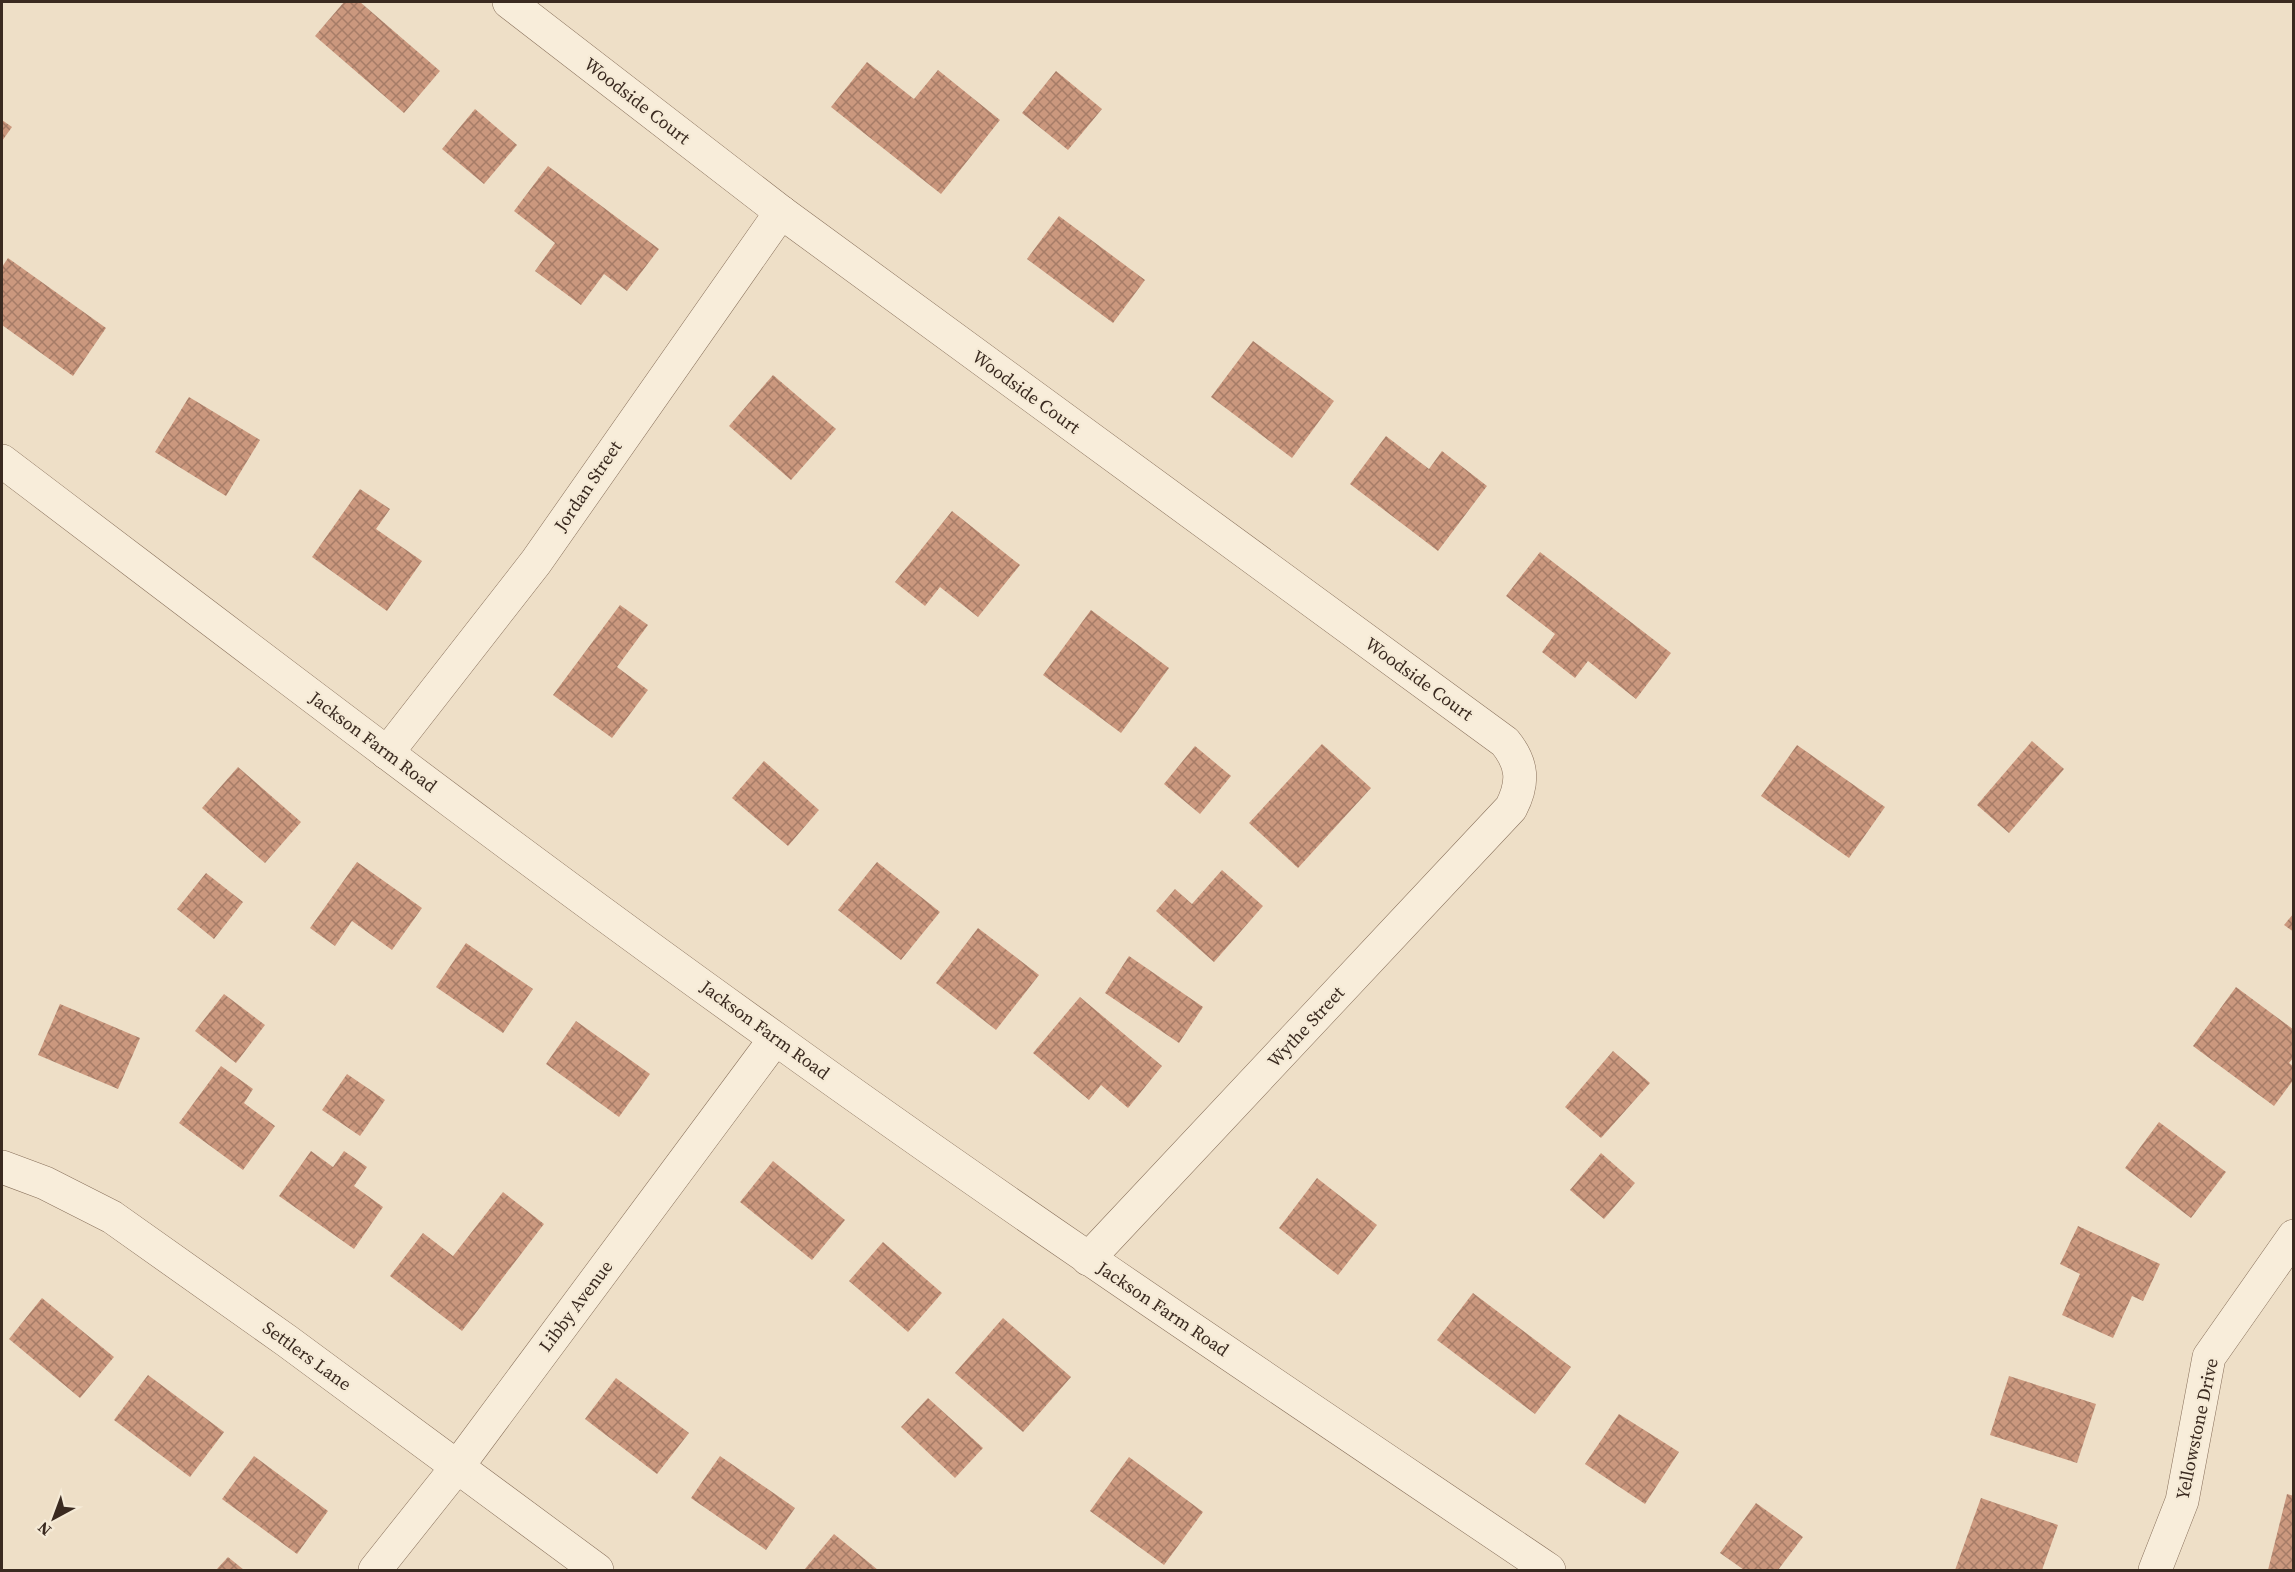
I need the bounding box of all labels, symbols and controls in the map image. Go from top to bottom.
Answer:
street label: Woodside Court [579,51,696,150]
street label: Woodside Court [967,344,1086,439]
street label: Jordan Street [547,435,627,537]
street label: Woodside Court [1360,631,1479,726]
street label: Jackson Farm Road [303,685,442,798]
street label: Jackson Farm Road [695,974,835,1085]
street label: Wythe Street [1262,981,1350,1073]
street label: Libby Avenue [533,1255,618,1357]
street label: Jackson Farm Road [1092,1255,1234,1362]
street label: Settlers Lane [258,1315,357,1396]
street label: Yellowstone Drive [2169,1356,2224,1502]
north arrow [24,1488,84,1548]
text: N [32,1517,56,1541]

